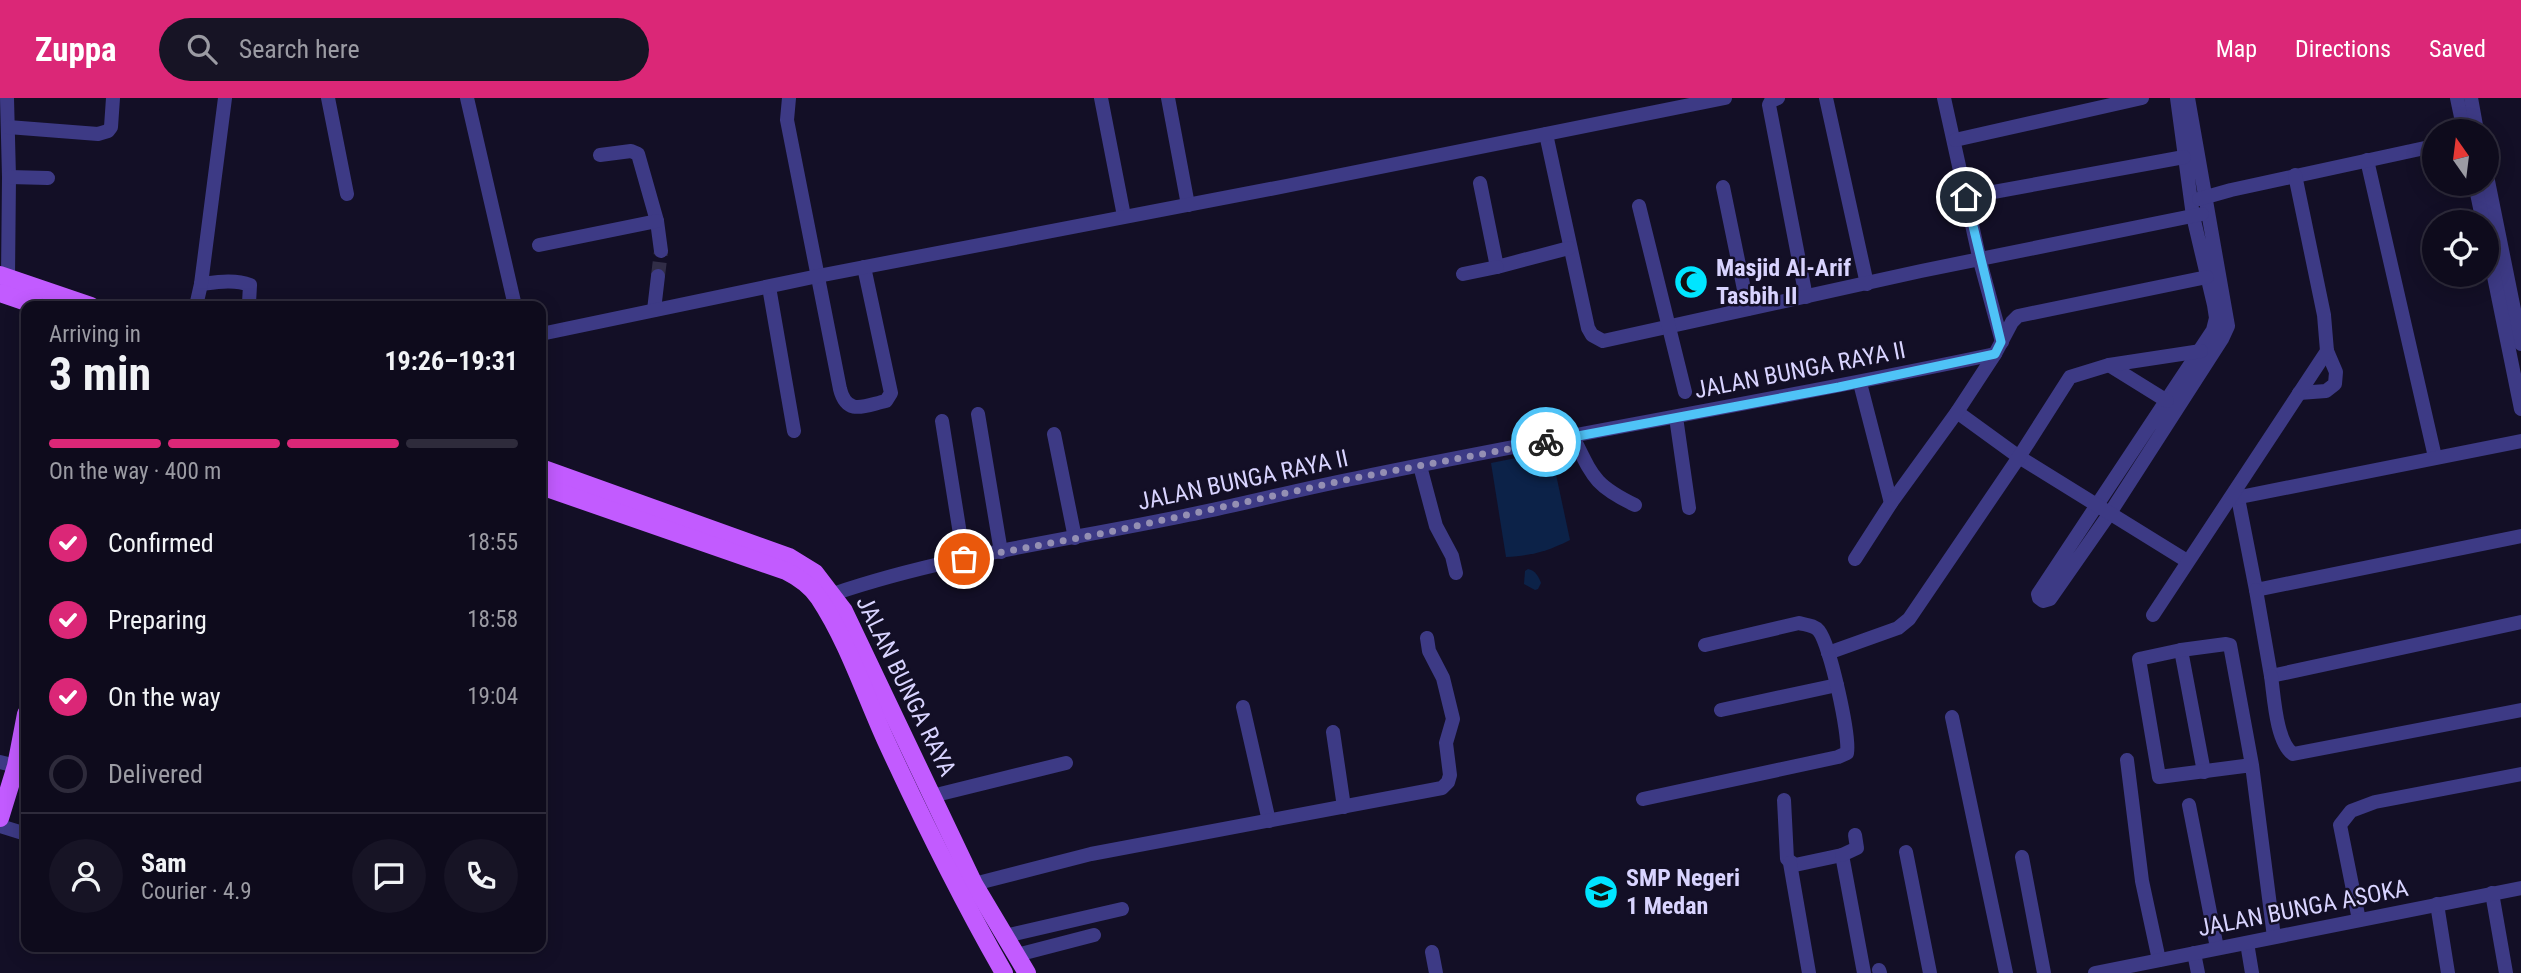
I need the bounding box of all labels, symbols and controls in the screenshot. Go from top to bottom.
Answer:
search box [159,18,649,81]
text: Zuppa [35,30,117,69]
icon: search [183,30,221,68]
text: Search here [239,34,360,64]
text: Map [2216,35,2257,63]
text: Directions [2295,35,2391,63]
text: Saved [2429,35,2486,63]
north arrow [2422,119,2499,196]
map controls [2422,119,2499,287]
pin [1936,167,1996,227]
icon: home [1947,178,1985,216]
button: locate [2422,210,2499,287]
place label: Masjid Al-Arif Tasbih II [1716,254,1851,310]
mosque icon: Masjid Al-Arif Tasbih II [1672,263,1710,301]
text: Arriving in [49,321,141,348]
street label: JALAN BUNGA RAYA II [1692,336,1908,404]
text: 19:26–19:31 [384,346,518,376]
text: 3 min [49,347,151,401]
courier [1511,407,1581,477]
icon: bike [1527,423,1565,461]
street label: JALAN BUNGA RAYA II [1135,444,1351,516]
text: On the way · 400 m [49,458,221,485]
icon: check [49,524,87,562]
text: Confirmed [108,528,214,558]
text: 18:55 [467,529,518,556]
pin [934,529,994,589]
icon: bag [945,540,983,578]
street label: JALAN BUNGA RAYA [850,591,962,781]
icon: check [49,601,87,639]
text: Preparing [108,605,207,635]
text: 18:58 [467,606,518,633]
icon: check [49,678,87,716]
text: On the way [108,682,221,712]
text: 19:04 [467,683,518,710]
text: Delivered [108,759,203,789]
button: person [49,839,123,913]
button: chat [352,839,426,913]
button: phone [444,839,518,913]
text: Sam [141,848,187,878]
place label: SMP Negeri 1 Medan [1626,864,1740,920]
school or university icon: SMP Negeri 1 Medan [1582,873,1620,911]
street label: JALAN BUNGA ASOKA [2195,874,2411,942]
text: Courier · 4.9 [141,878,252,905]

